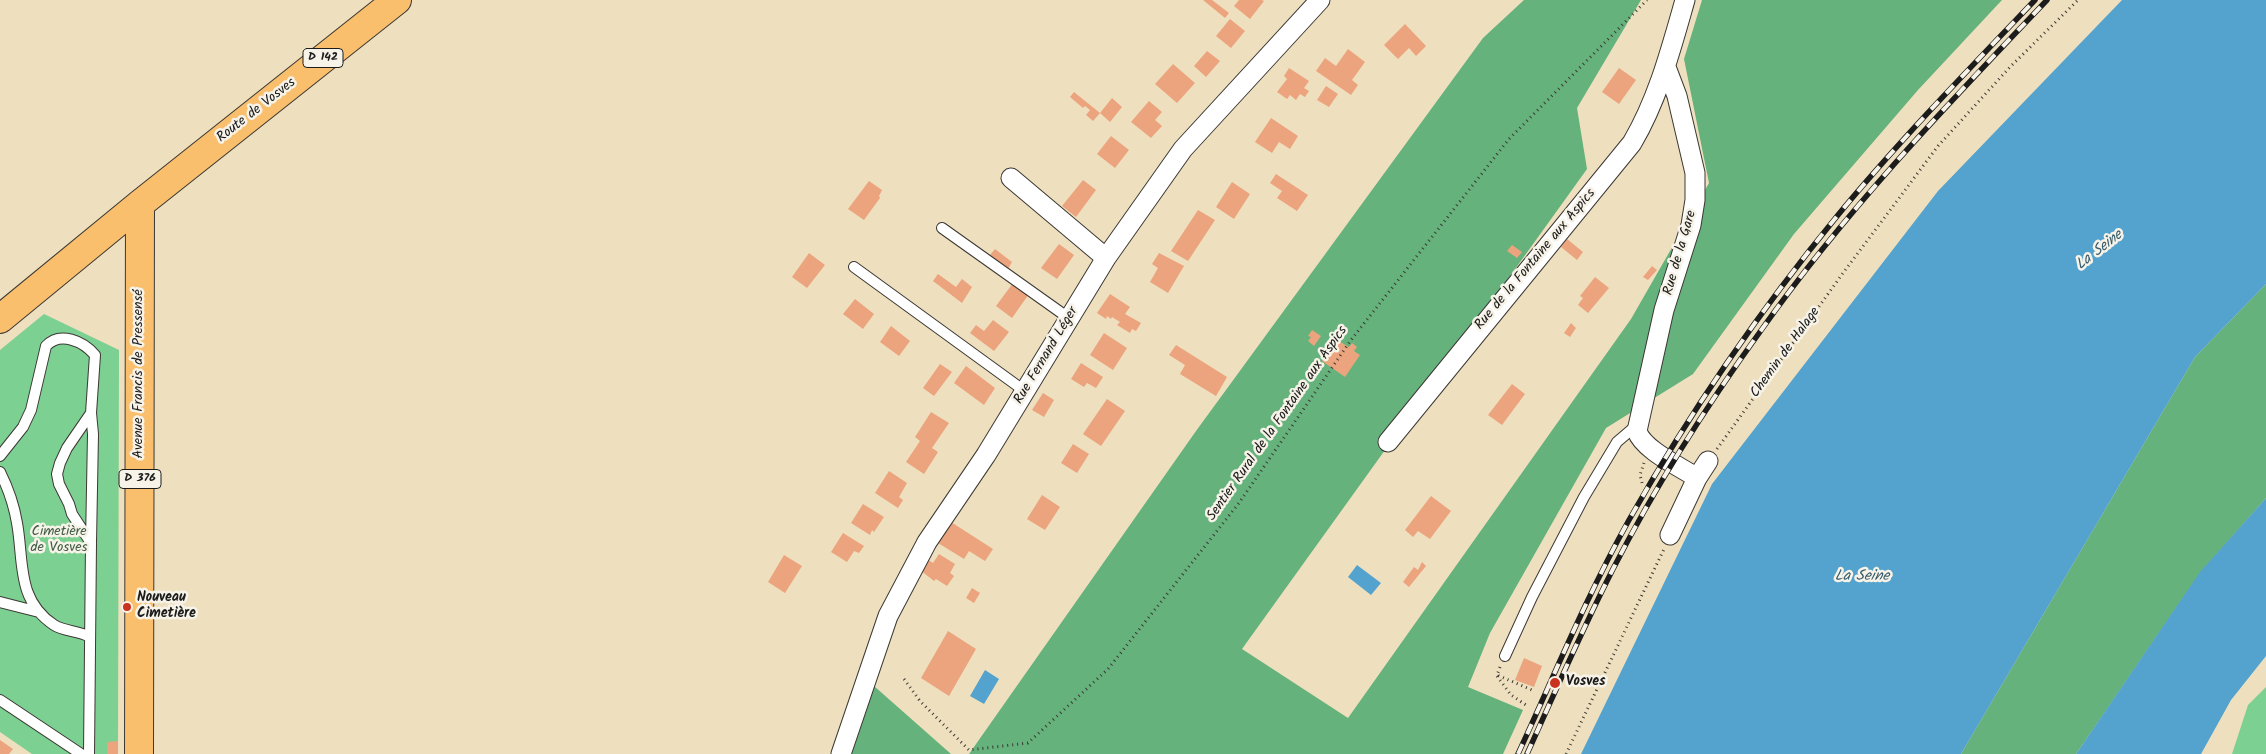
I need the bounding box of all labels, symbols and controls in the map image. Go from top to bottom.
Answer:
road number: D 142 [303,48,343,68]
street label: Route de Vosves [214,75,300,147]
street label: Rue de la Fontaine aux Aspics [1472,186,1600,334]
street label: Rue de la Gare [1661,209,1701,297]
water label: La Seine [2073,227,2127,275]
street label: Avenue Francis de Pressensé [132,289,148,459]
street label: Rue Fernand Léger [1011,304,1083,408]
street label: Chemin de Halage [1748,305,1824,401]
street label: Sentier Rural de la Fontaine aux Aspics [1204,324,1352,524]
road number: D 376 [119,469,161,488]
park label: Cimetière de Vosves [31,525,87,558]
water label: La Seine [1835,568,1889,586]
place label: Nouveau Cimetière [137,591,196,624]
marker: Nouveau Cimetière [121,601,133,613]
place label: Vosves [1566,675,1606,691]
marker: Vosves [1548,676,1562,690]

